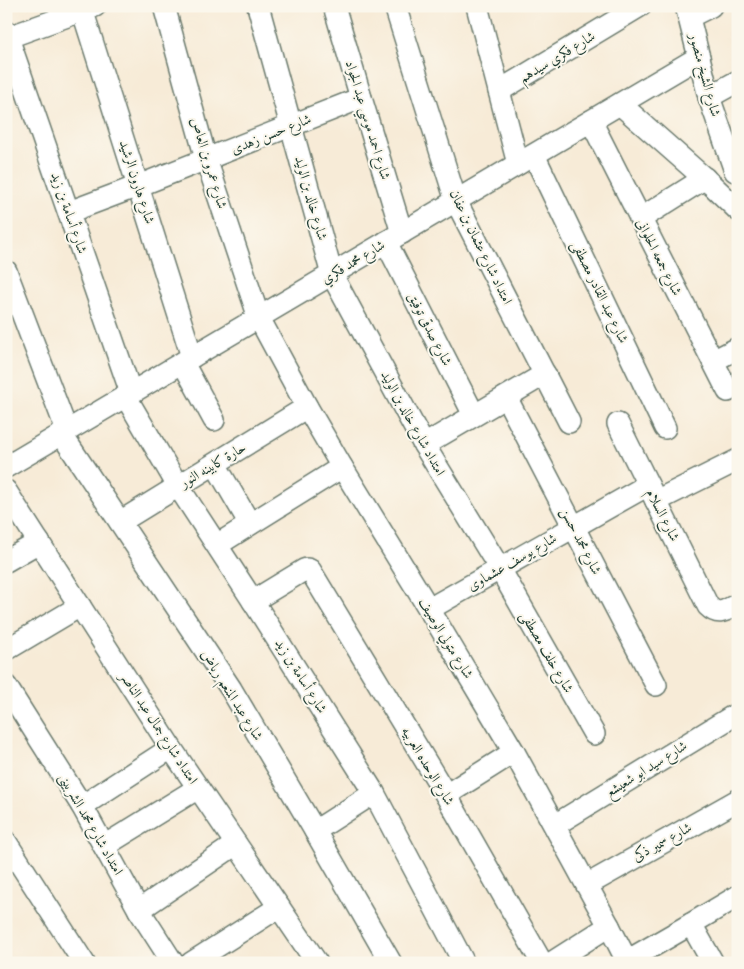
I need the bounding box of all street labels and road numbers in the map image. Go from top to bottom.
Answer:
street label: شارع فكري سيدهم [516,28,601,91]
street label: شارع الشيخ منصور [681,30,724,120]
street label: شارع احمد موسي عبد الجواد [337,58,394,183]
street label: شارع حسن زهدى [228,110,315,161]
street label: شارع عمرو بن العاص [184,115,231,212]
street label: شارع هارون الرشيد [113,138,159,227]
street label: شارع خالد بن الوليد [288,154,331,243]
street label: شارع أسامة بن زيد [44,169,93,257]
street label: امتداد شارع عثمان بن عفان [443,187,516,308]
street label: شارع جمعه الحلوانى [630,216,686,300]
street label: شارع محمد فكري [318,236,389,290]
street label: شارع عبد القادر مصطفى [565,238,632,347]
street label: شارع صدقى توفيق [402,289,456,370]
street label: امتداد شارع خالد بن الوليد [374,367,449,480]
street label: حارة كابينه النور [175,439,249,492]
street label: شارع السلام [639,486,683,546]
street label: شارع محمد حسن [554,505,605,579]
street label: شارع يوسف عشماوى [464,530,561,597]
street label: شارع متولي الوصيف [413,594,477,683]
street label: شارع خلف مصطفى [514,608,577,697]
street label: شارع أسامة بن زيد [269,634,332,718]
street label: شارع عبد المنعم رياض [193,646,267,746]
street label: امتداد شارع جمال عبد الناصر [113,667,202,789]
street label: شارع الوحده العربيه [395,724,458,810]
street label: شارع سيد ابو شعيشع [602,737,693,805]
street label: امتداد شارع محمد الشربينى [52,770,127,879]
street label: شارع سمير ذكى [629,818,696,868]

